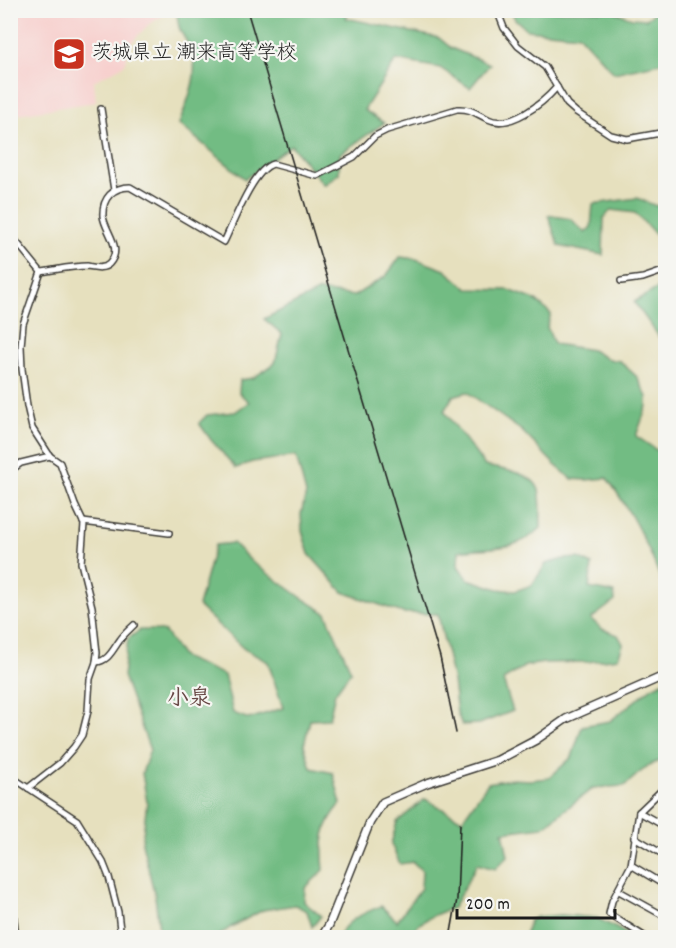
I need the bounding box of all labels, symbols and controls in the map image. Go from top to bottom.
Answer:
school or university icon: 茨城県立 潮来高等学校 [51,36,87,72]
place label: 茨城県立 潮来高等学校 [92,40,297,68]
district label: 小泉 [167,684,211,715]
scale bar [457,882,614,920]
text: 200 m [466,893,510,918]

